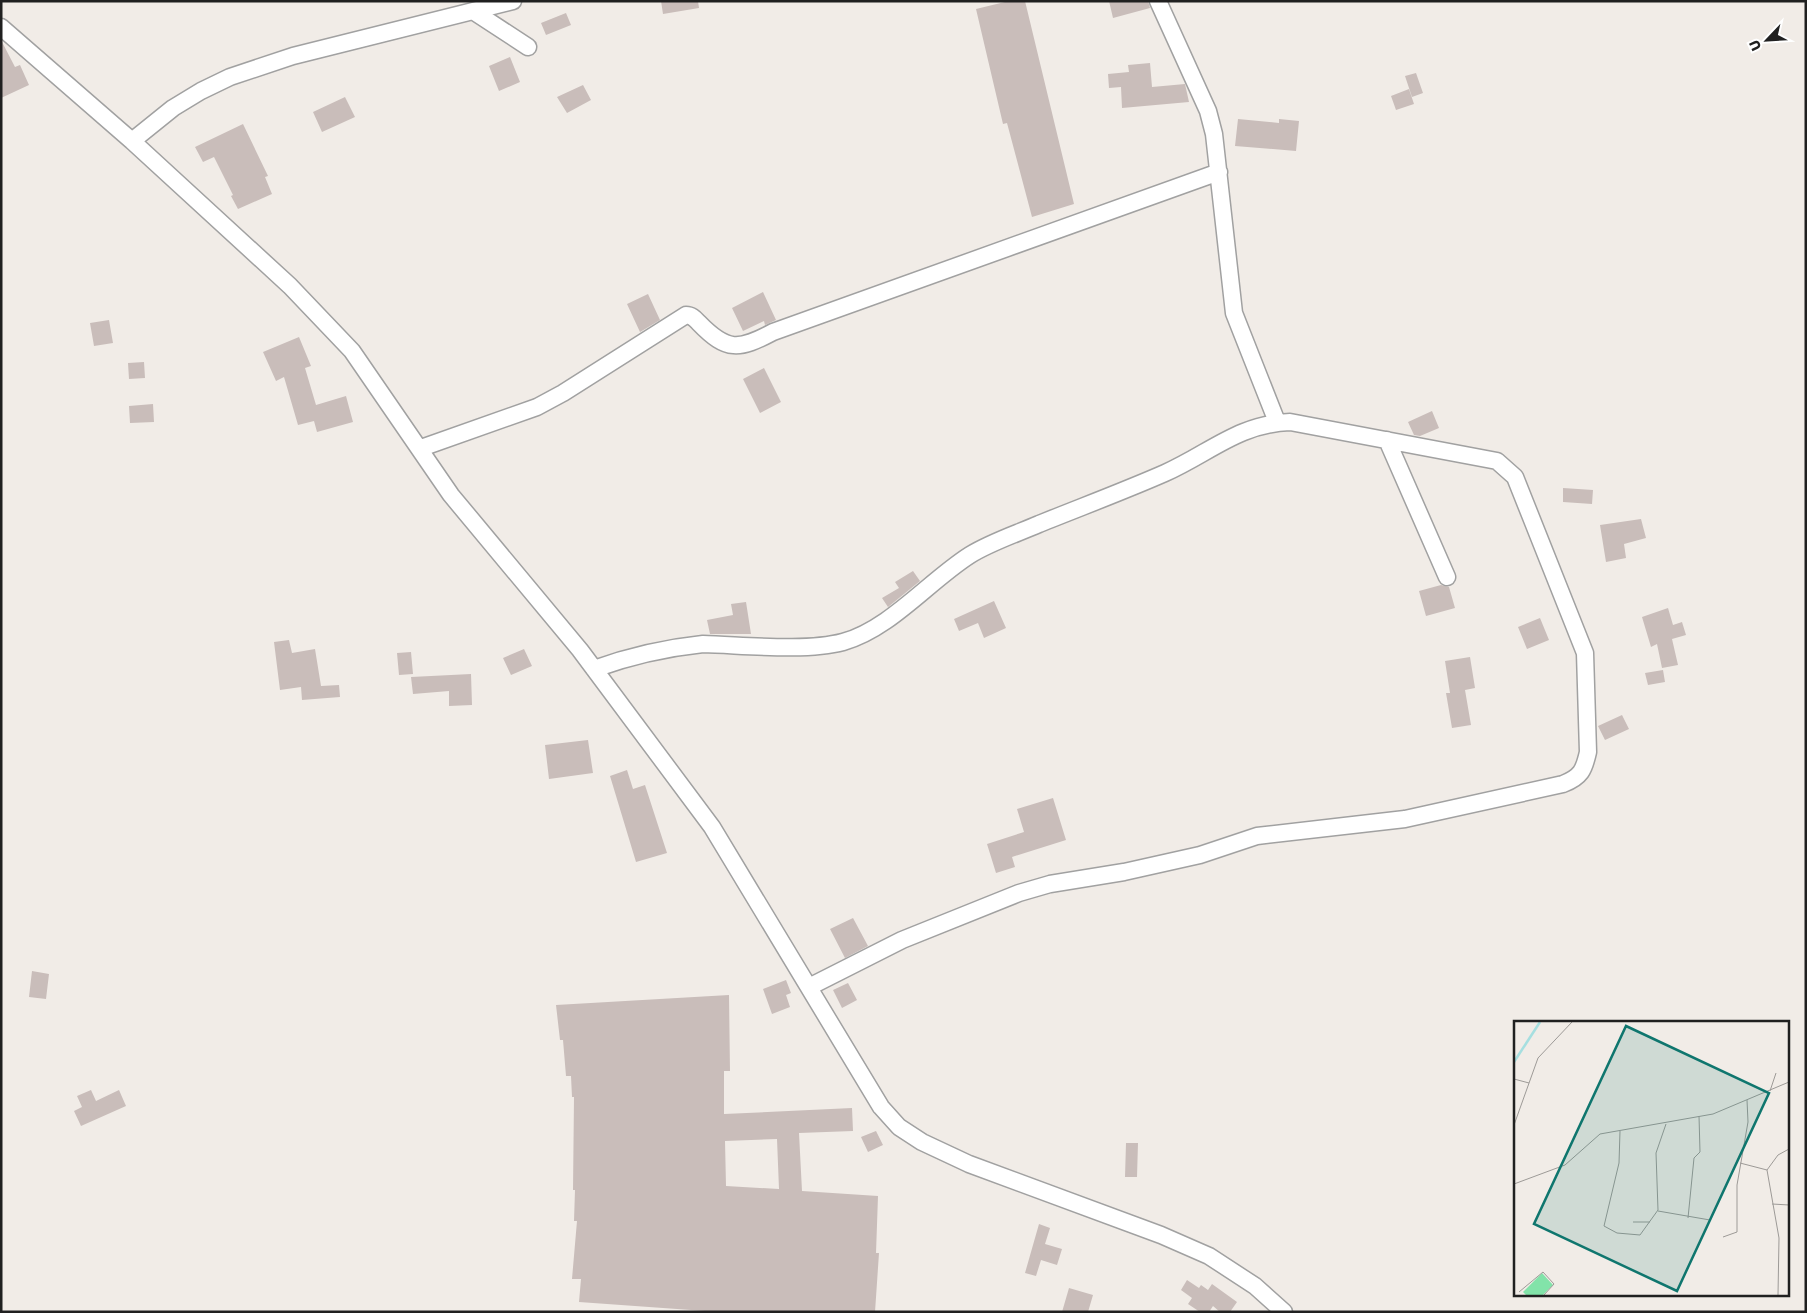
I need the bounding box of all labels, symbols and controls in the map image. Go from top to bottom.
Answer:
north arrow [1742,15,1792,65]
text: U [1744,37,1766,54]
inset map [1514,1021,1790,1296]

